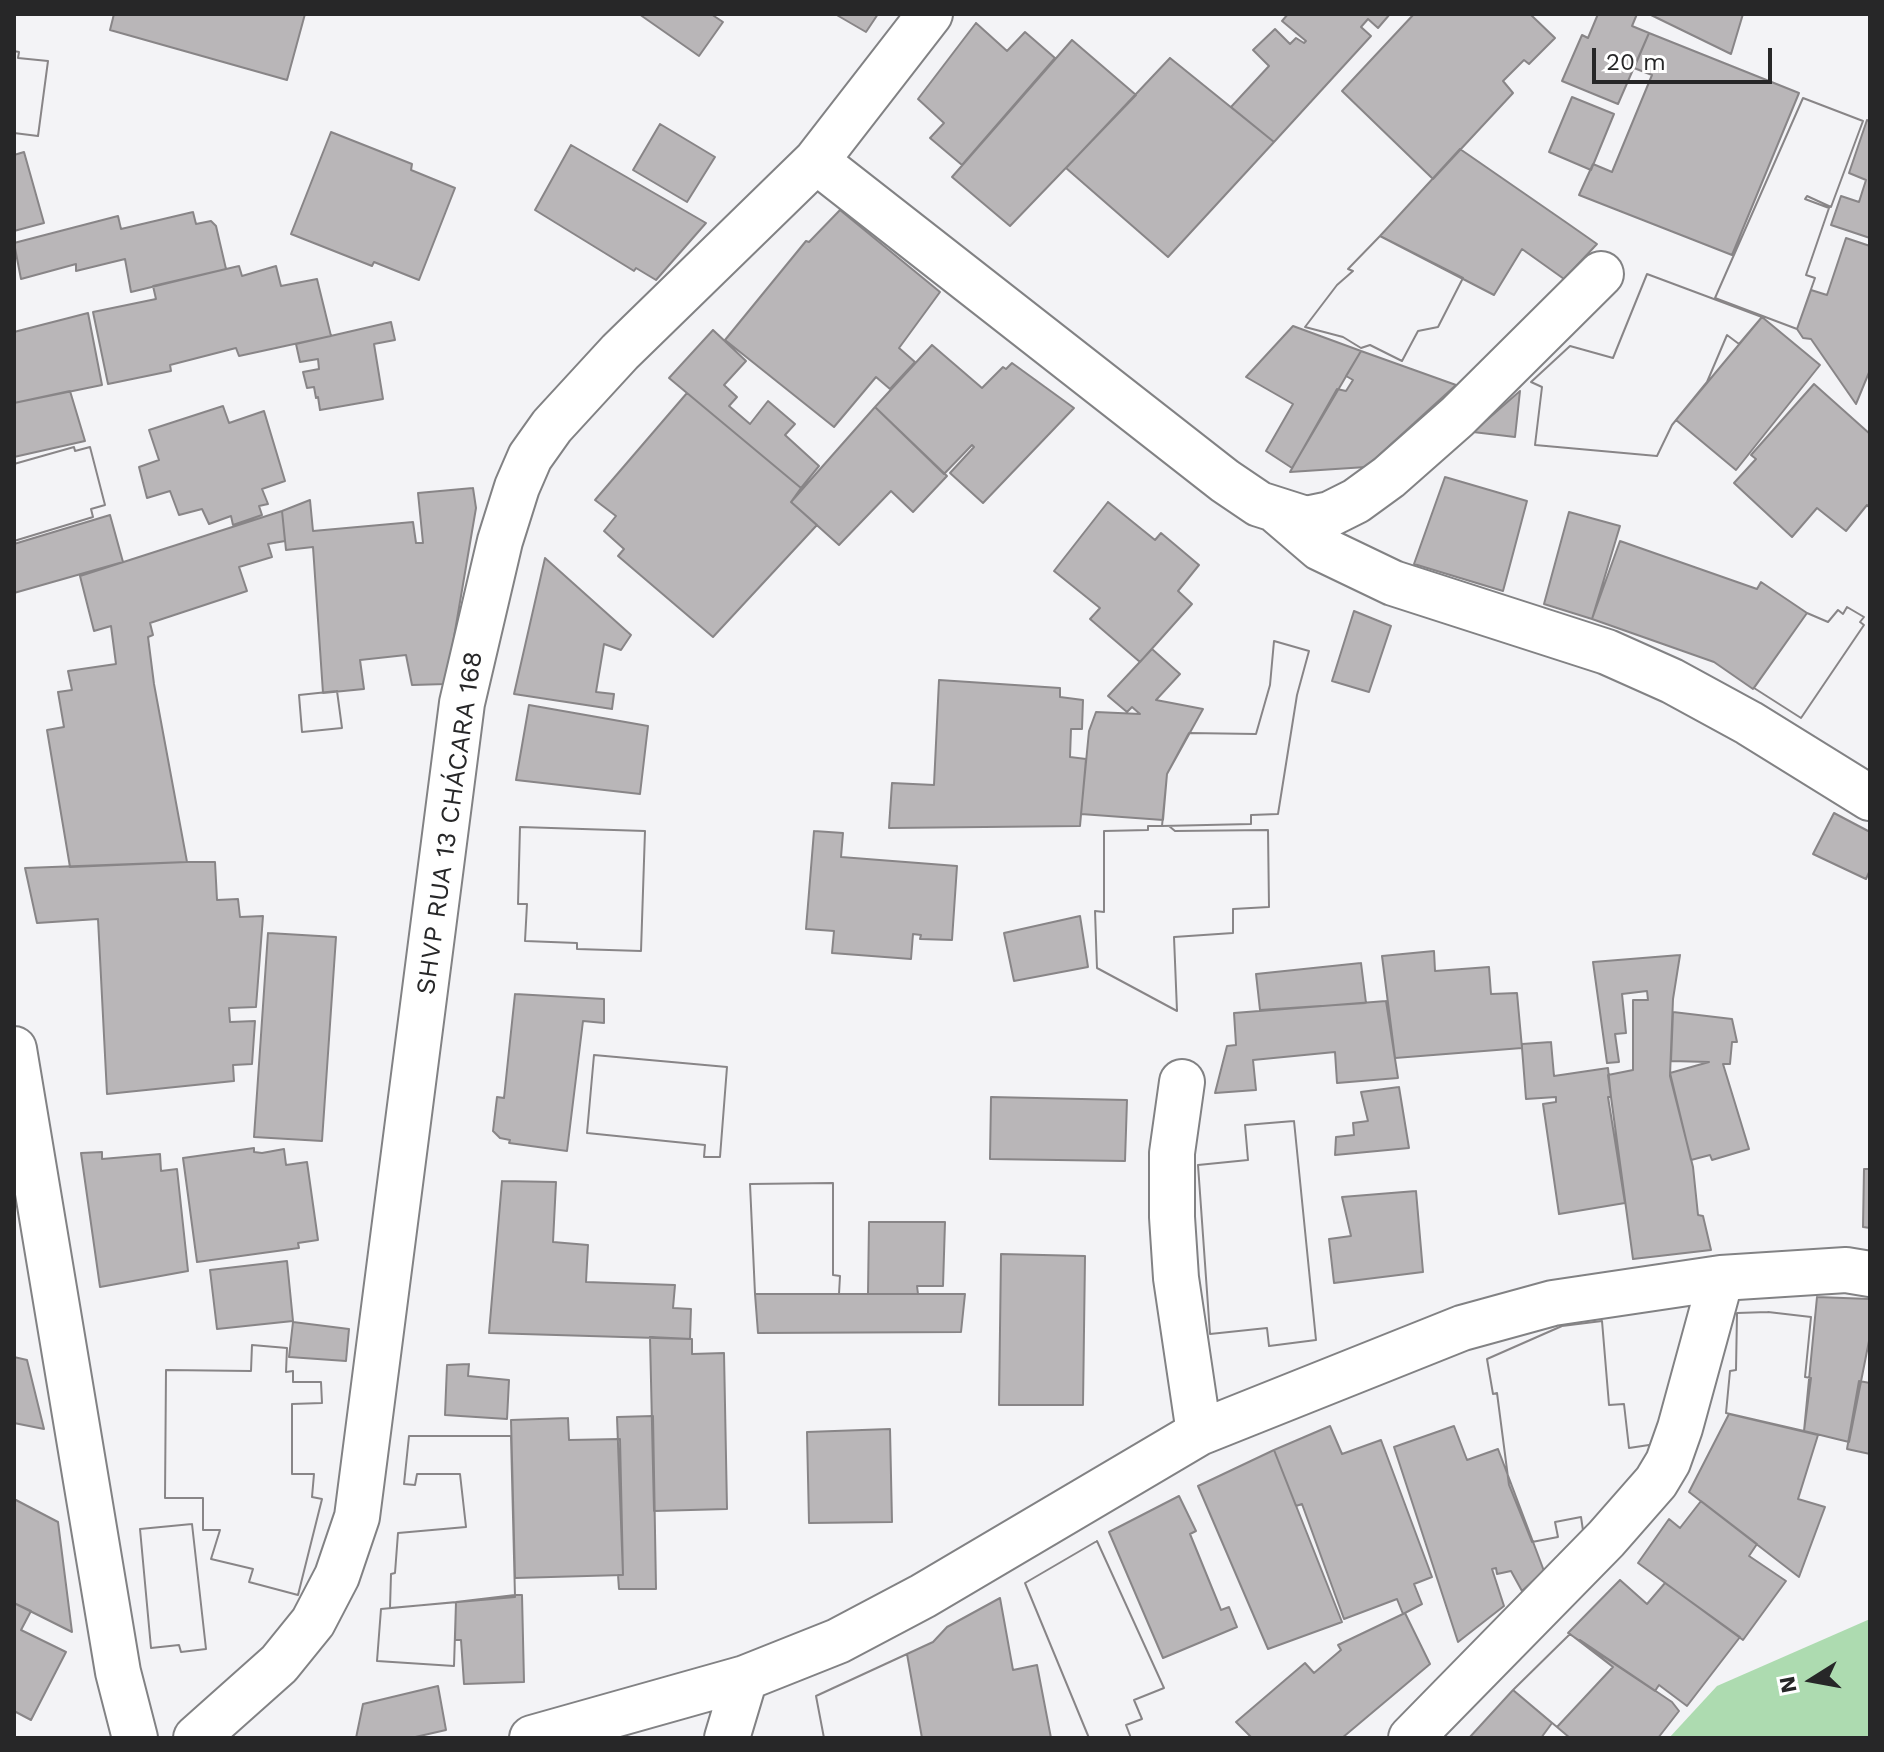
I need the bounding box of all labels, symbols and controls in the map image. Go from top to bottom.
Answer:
scale bar [1596,32,1776,82]
text: 20 m [1606,48,1666,76]
street label: SHVP RUA 13 CHÁCARA 168 [410,649,490,997]
north arrow [1772,1640,1852,1720]
text: N [1774,1674,1802,1695]

